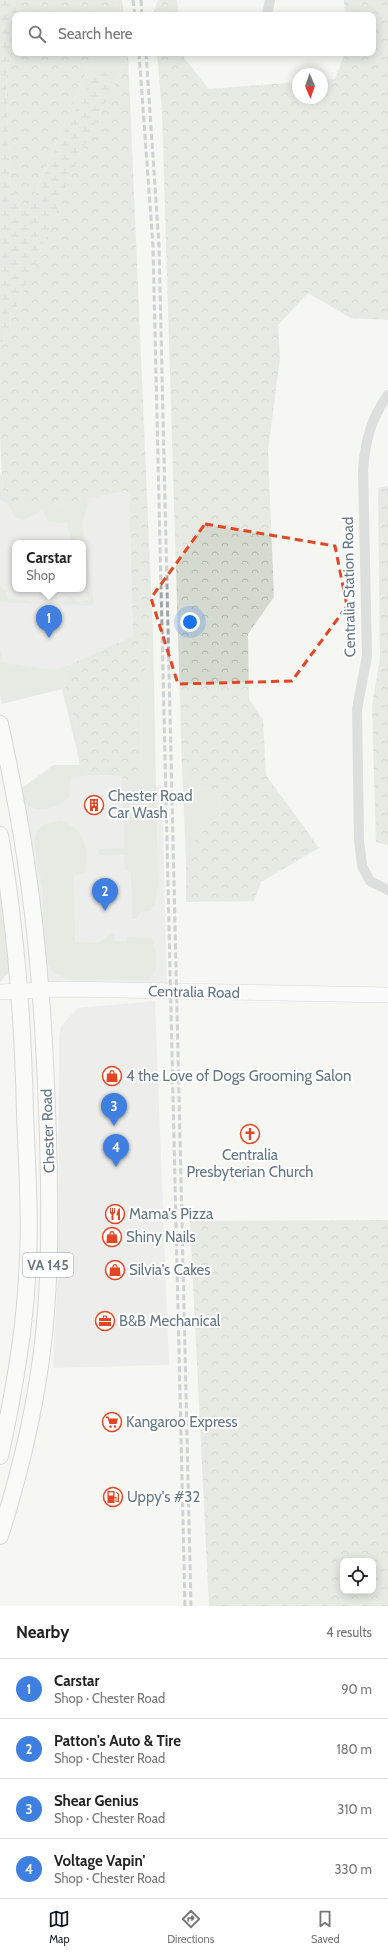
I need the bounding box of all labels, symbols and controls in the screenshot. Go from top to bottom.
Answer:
search box [12,12,376,56]
icon: search [26,23,48,45]
text: Search here [58,25,133,43]
north arrow [292,68,328,104]
street label: Centralia Station Road [339,517,359,657]
popup [12,540,86,592]
text: Carstar [26,549,72,567]
text: Shop [26,567,55,583]
pin: 1 [36,605,62,638]
your location [180,612,200,632]
place label: Chester Road Car Wash [108,787,193,822]
building icon: Chester Road Car Wash [83,794,105,816]
pin: 2 [92,878,118,911]
street label: Centralia Road [148,982,240,1002]
shop icon: 4 the Love of Dogs Grooming Salon [101,1065,123,1087]
place label: 4 the Love of Dogs Grooming Salon [126,1067,351,1085]
street label: Chester Road [38,1088,58,1174]
pin: 3 [101,1093,127,1126]
church icon: Centralia Presbyterian Church [239,1123,261,1145]
pin: 4 [103,1134,129,1167]
place label: Centralia Presbyterian Church [187,1146,313,1181]
restaurant icon: Mama's Pizza [104,1203,126,1225]
place label: Mama's Pizza [129,1205,214,1223]
shop icon: Shiny Nails [101,1226,123,1248]
place label: Shiny Nails [126,1228,196,1246]
road number: VA 145 [23,1253,73,1277]
shop icon: Silvia's Cakes [104,1259,126,1281]
place label: Silvia's Cakes [129,1261,210,1279]
office icon: B&B Mechanical [94,1310,116,1332]
place label: B&B Mechanical [119,1312,221,1330]
supermarket icon: Kangaroo Express [101,1411,123,1433]
place label: Kangaroo Express [126,1413,238,1431]
fuel station icon: Uppy's #32 [102,1486,124,1508]
place label: Uppy's #32 [127,1488,200,1506]
map controls [340,1558,376,1594]
button: locate [340,1558,376,1594]
text: Nearby [16,1622,69,1642]
text: 4 results [326,1624,372,1640]
text: Carstar [54,1672,99,1690]
text: 1 [27,1681,31,1697]
text: 90 m [341,1681,372,1697]
text: Shop · Chester Road [54,1690,165,1706]
text: Patton's Auto & Tire [54,1732,181,1750]
text: 2 [26,1741,32,1757]
text: 180 m [336,1741,372,1757]
text: Shop · Chester Road [54,1750,165,1766]
text: Shear Genius [54,1792,139,1810]
text: 3 [25,1801,33,1817]
text: 310 m [337,1801,372,1817]
text: Shop · Chester Road [54,1810,165,1826]
text: Voltage Vapin' [54,1852,145,1870]
text: 4 [25,1861,33,1877]
text: 330 m [335,1861,372,1877]
text: Shop · Chester Road [54,1870,165,1886]
tab: Map [48,1908,70,1946]
tab: Directions [167,1908,214,1946]
tab: Saved [311,1908,340,1946]

